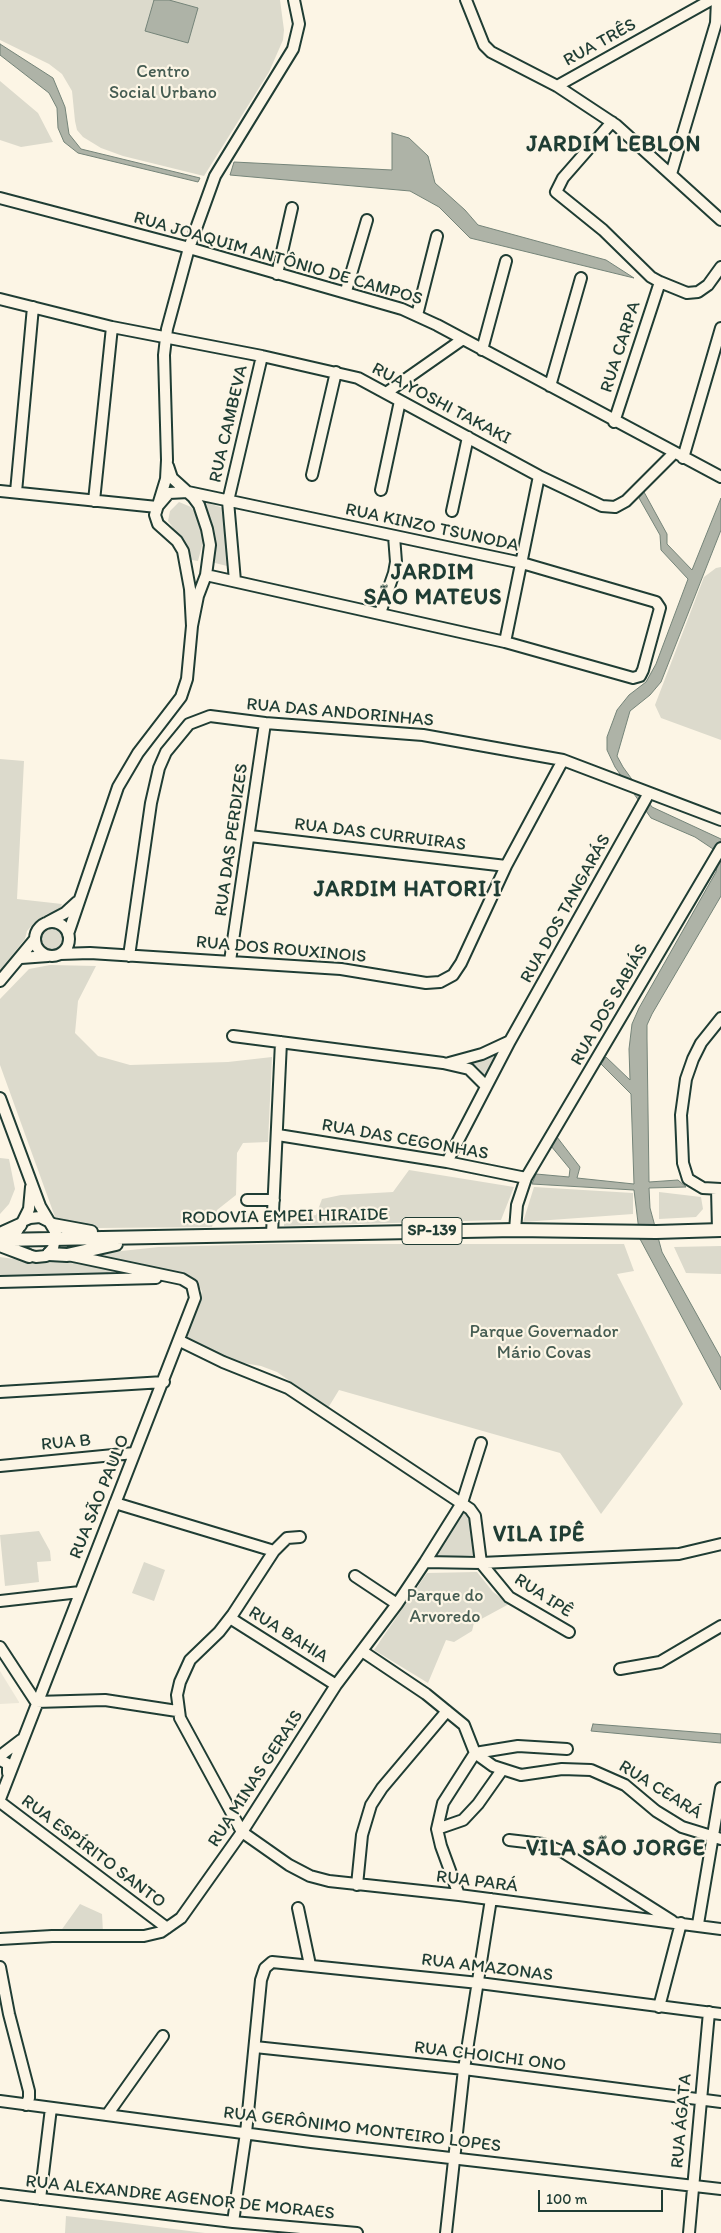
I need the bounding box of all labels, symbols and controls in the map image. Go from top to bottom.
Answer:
street label: RUA TRÊS [560,14,640,72]
park label: Centro Social Urbano [109,61,217,104]
district label: JARDIM LEBLON [526,132,702,158]
street label: RUA JOAQUIM ANTÔNIO DE CAMPOS [131,207,425,311]
street label: RUA CARPA [596,299,646,395]
street label: RUA YOSHI TAKAKI [368,358,514,450]
street label: RUA CAMBEVA [205,363,253,485]
street label: RUA KINZO TSUNODA [343,499,521,557]
district label: JARDIM SÃO MATEUS [362,560,504,612]
street label: RUA DAS ANDORINHAS [245,694,435,732]
street label: RUA DAS PERDIZES [211,762,253,918]
street label: RUA DAS CURRUIRAS [293,814,467,856]
street label: RUA DOS TANGARÁS [516,831,616,987]
district label: JARDIM HATORI I [312,877,504,903]
street label: RUA DOS ROUXINOIS [195,932,367,968]
street label: RUA DOS SABIÁS [566,940,654,1070]
street label: RUA DAS CEGONHAS [320,1115,490,1165]
street label: RODOVIA EMPEI HIRAIDE [181,1204,389,1230]
road number: SP-139 [402,1218,462,1244]
park label: Parque Governador Mário Covas [470,1321,618,1364]
street label: RUA B [40,1430,92,1456]
street label: RUA SÃO PAULO [65,1432,135,1562]
district label: VILA IPÊ [492,1522,586,1548]
street label: RUA IPÊ [510,1569,576,1623]
park label: Parque do Arvoredo [406,1585,484,1628]
street label: RUA BAHIA [244,1602,332,1668]
street label: RUA MINAS GERAIS [204,1706,308,1852]
street label: RUA CEARÁ [614,1756,706,1824]
street label: RUA ESPÍRITO SANTO [17,1791,169,1913]
district label: VILA SÃO JORGE [524,1836,708,1862]
street label: RUA PARÁ [435,1866,519,1898]
street label: RUA AMAZONAS [420,1949,554,1987]
street label: RUA CHOICHI ONO [413,2037,567,2077]
street label: RUA ÁGATA [667,2073,697,2169]
street label: RUA GERÔNIMO MONTEIRO LOPES [222,2102,502,2158]
street label: RUA ALEXANDRE AGENOR DE MORAES [24,2171,336,2225]
scale bar [541,2180,666,2212]
text: 100 m [546,2190,587,2208]

